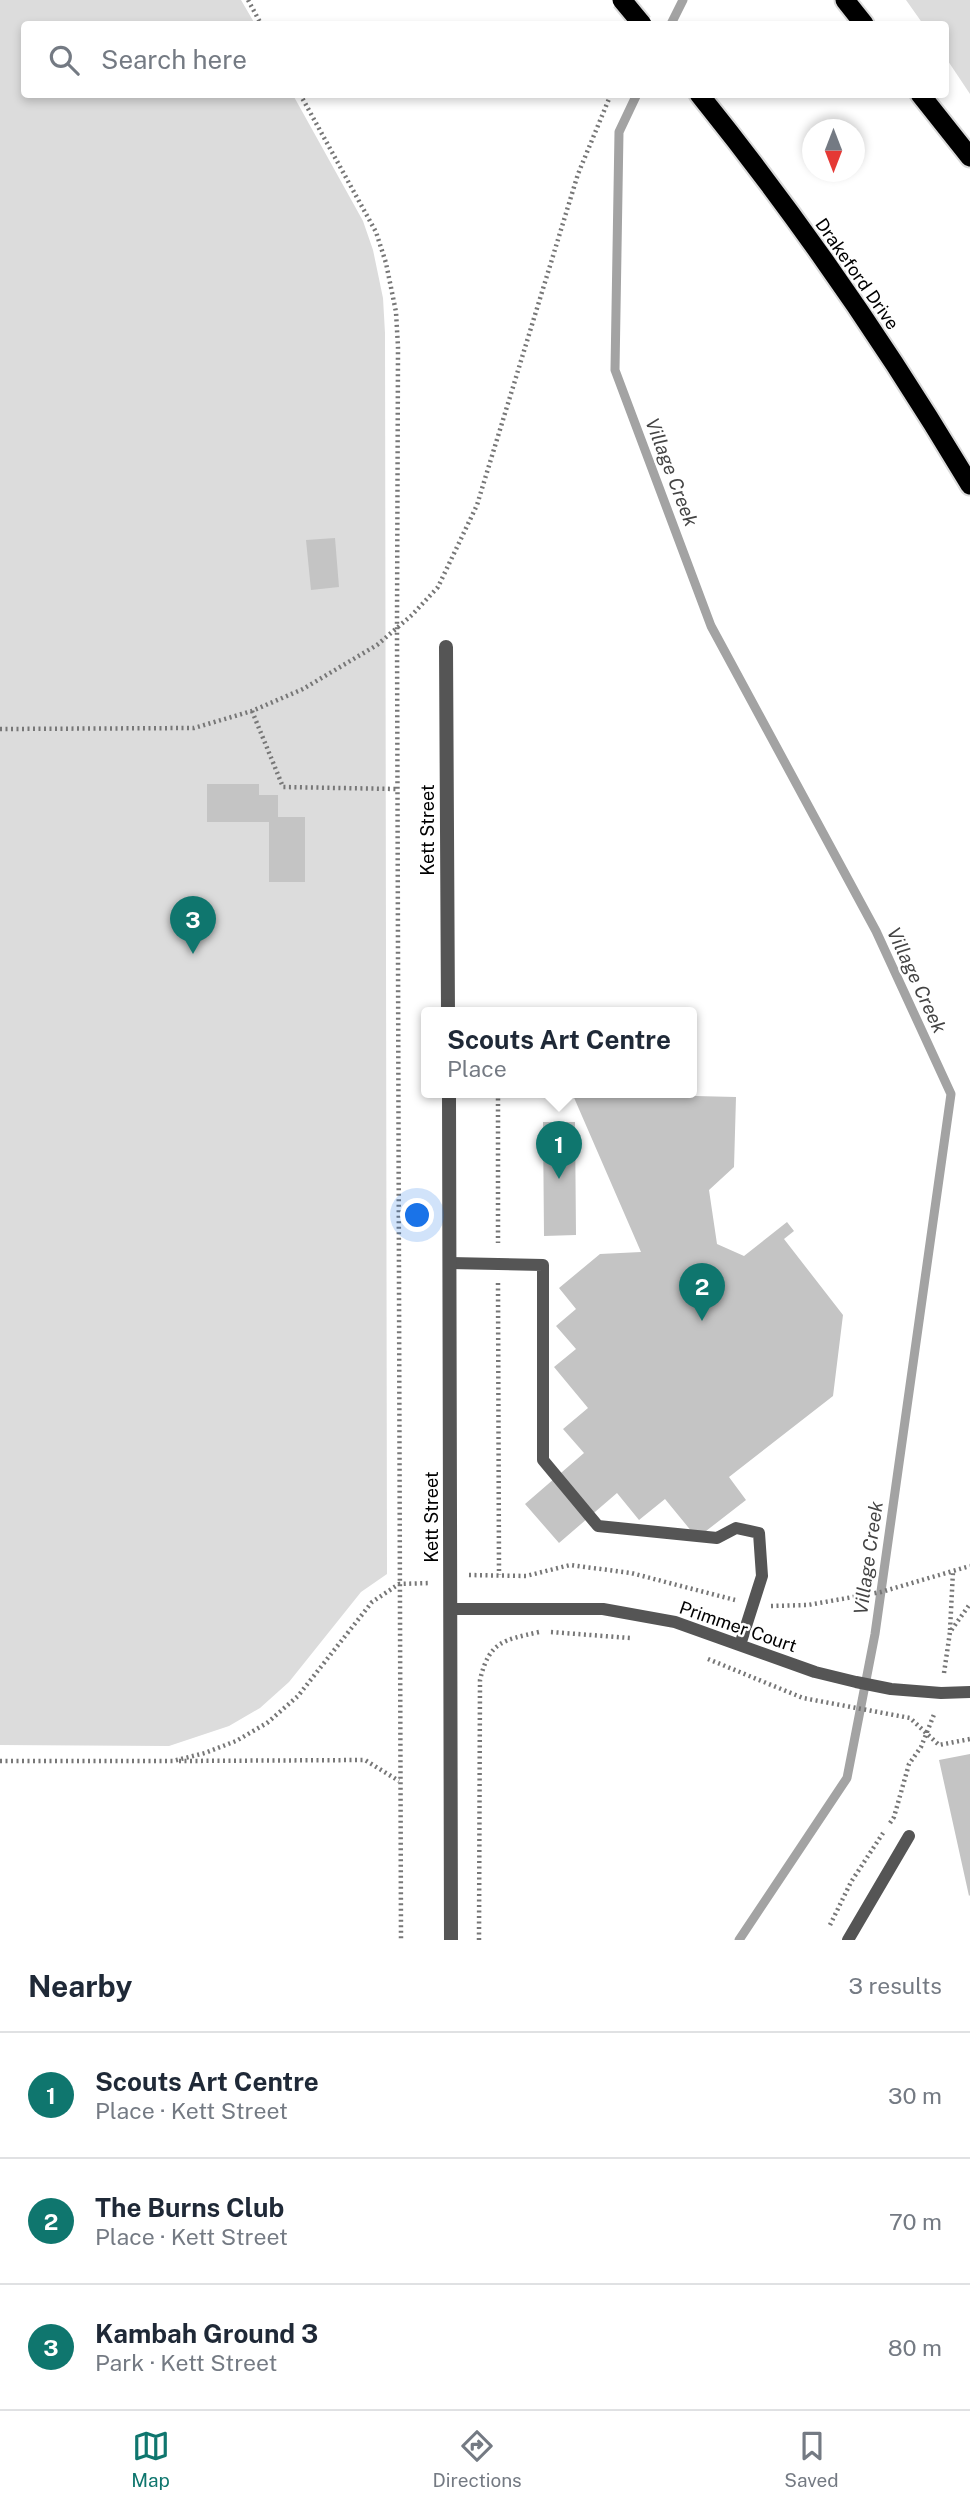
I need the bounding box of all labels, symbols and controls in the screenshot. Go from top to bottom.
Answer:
search box [21,21,949,98]
icon: search [45,41,83,79]
text: Search here [101,44,247,75]
north arrow [802,119,865,182]
street label: Drakeford Drive [811,214,904,333]
water label: Village Creek [641,415,703,530]
street label: Kett Street [417,784,438,876]
pin: 3 [170,896,216,954]
water label: Village Creek [883,924,951,1037]
popup [421,1007,697,1098]
text: Scouts Art Centre [447,1024,671,1055]
text: Place [447,1055,507,1082]
pin: 1 [536,1121,582,1179]
your location [400,1198,434,1232]
pin: 2 [679,1263,725,1321]
street label: Kett Street [421,1471,442,1563]
water label: Village Creek [849,1499,887,1616]
street label: Primmer Court [677,1597,800,1656]
text: Nearby [28,1968,132,2004]
text: 3 results [848,1972,942,1999]
text: Scouts Art Centre [95,2066,319,2097]
text: 1 [46,2082,56,2109]
text: 30 m [888,2082,942,2109]
text: Place · Kett Street [95,2097,288,2124]
text: The Burns Club [95,2192,284,2223]
text: 2 [44,2208,58,2235]
text: 70 m [889,2208,942,2235]
text: Place · Kett Street [95,2223,288,2250]
text: Kambah Ground 3 [95,2318,318,2349]
text: 3 [43,2334,59,2361]
text: 80 m [888,2334,942,2361]
text: Park · Kett Street [95,2349,277,2376]
tab: Map [131,2427,170,2491]
tab: Directions [432,2427,522,2491]
tab: Saved [784,2427,839,2491]

